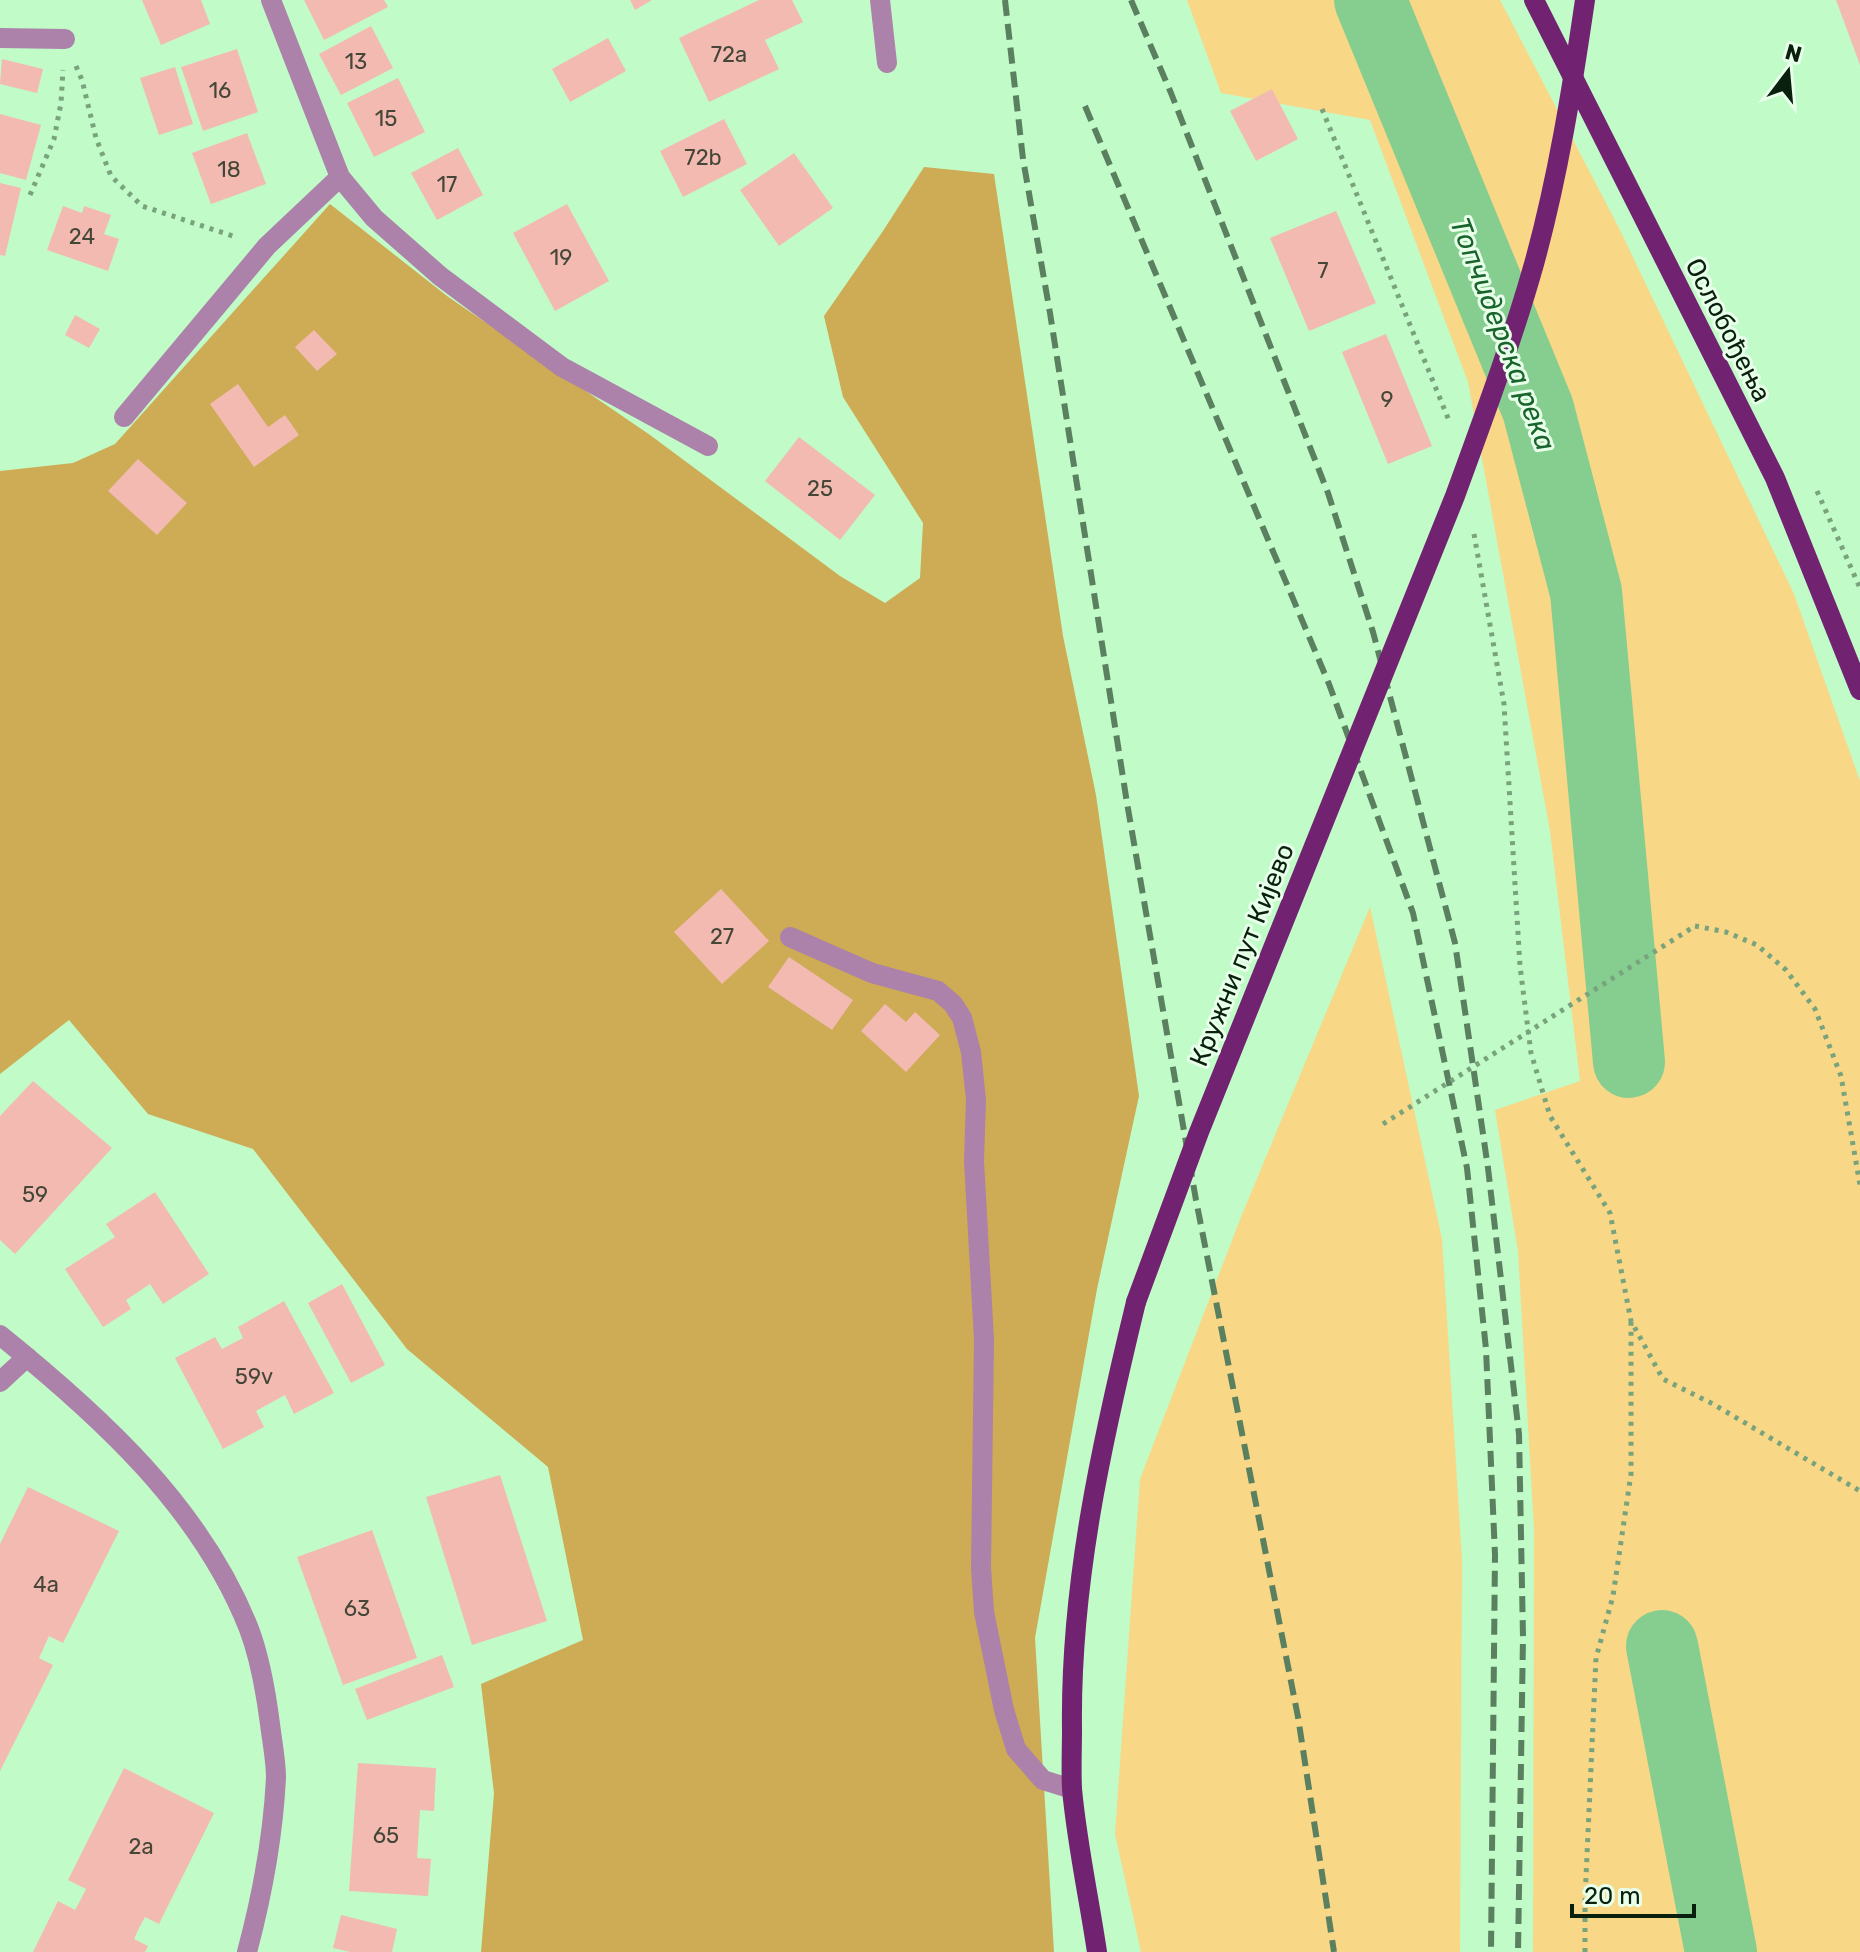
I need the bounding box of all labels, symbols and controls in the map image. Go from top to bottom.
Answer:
north arrow [1748,32,1828,112]
text: N [1782,38,1805,68]
house number: 72a [711,41,747,68]
house number: 13 [345,48,367,75]
house number: 16 [209,77,231,104]
house number: 15 [375,105,397,132]
house number: 72b [684,144,722,171]
house number: 18 [217,156,241,183]
house number: 17 [437,171,457,198]
water label: Топчидерска река [1443,213,1563,455]
house number: 24 [69,223,95,250]
house number: 19 [550,244,572,271]
street label: Ослобођења [1679,253,1777,407]
house number: 7 [1317,257,1329,284]
house number: 9 [1380,386,1394,413]
house number: 25 [807,475,833,502]
street label: Кружни пут Кијево [1183,839,1301,1071]
house number: 27 [710,923,734,950]
house number: 59 [22,1181,48,1208]
house number: 59v [235,1363,273,1390]
house number: 4a [33,1571,59,1598]
house number: 63 [344,1595,370,1622]
house number: 65 [373,1822,399,1849]
house number: 2a [128,1833,154,1860]
scale bar [1572,1868,1694,1918]
text: 20 m [1584,1882,1641,1910]

